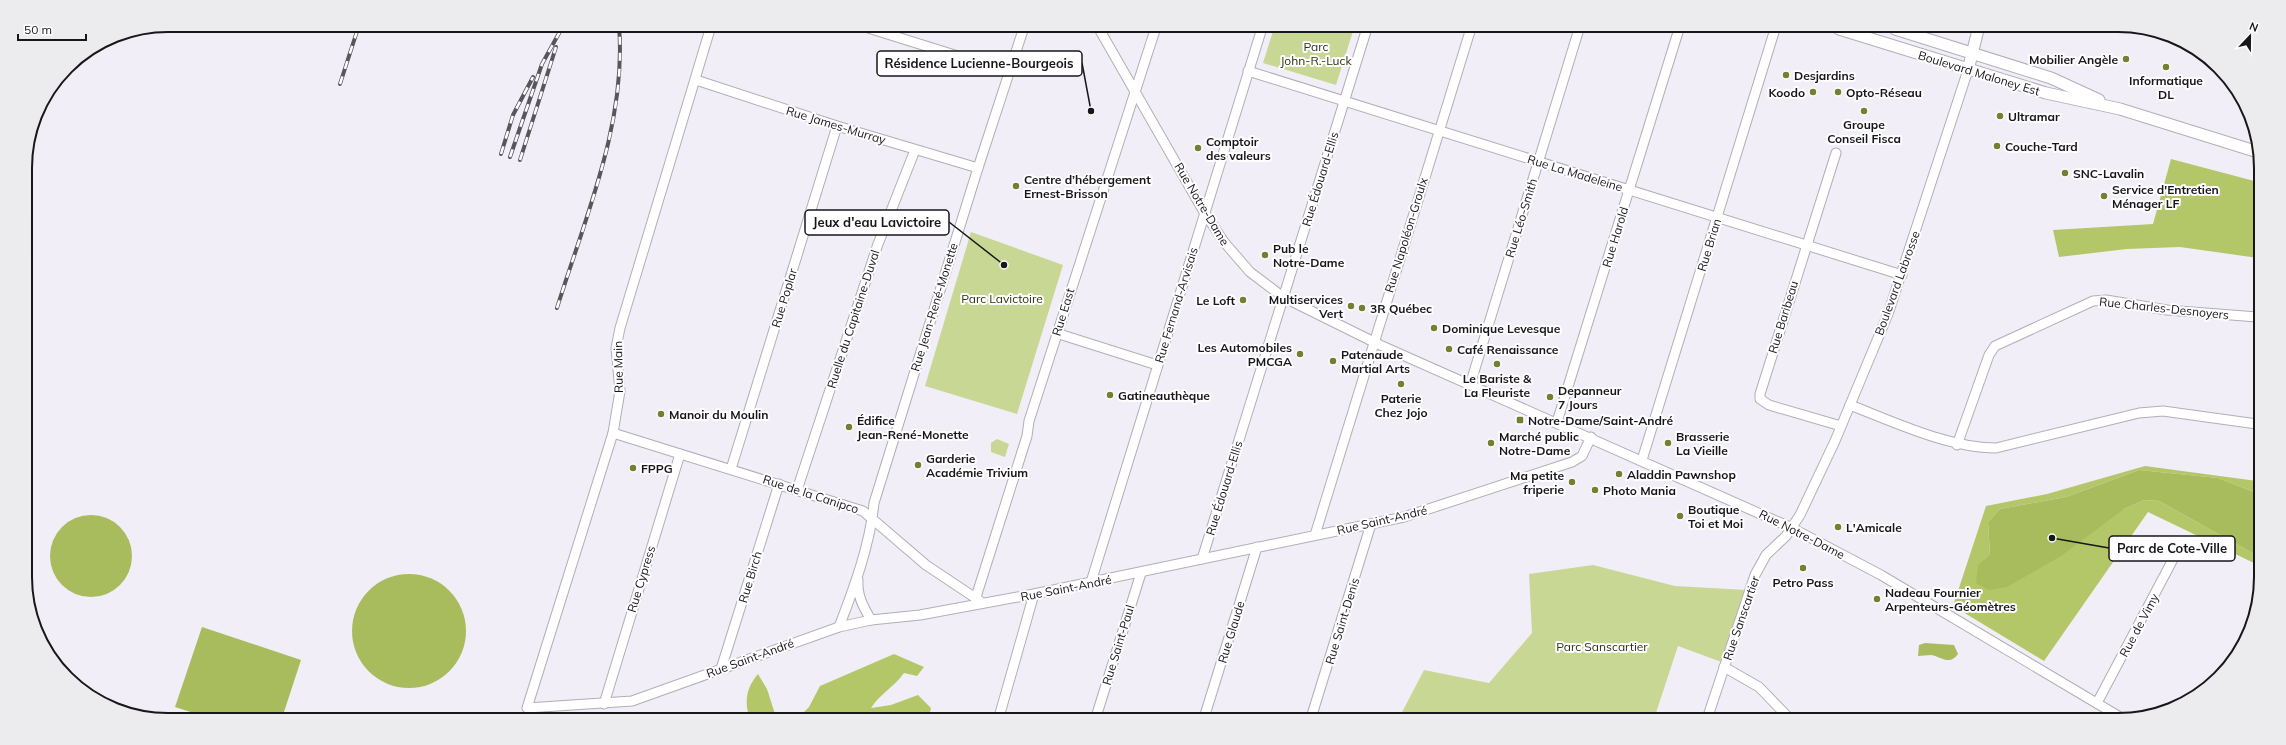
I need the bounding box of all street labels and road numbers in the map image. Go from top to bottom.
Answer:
street label: Boulevard Maloney Est [1916,47,2042,99]
street label: Rue James-Murray [784,103,888,147]
street label: Rue Édouard-Ellis [1298,130,1342,228]
street label: Rue La Madeleine [1526,151,1624,195]
street label: Rue Notre-Dame [1171,160,1233,248]
street label: Rue Napoléon-Groulx [1381,175,1431,294]
street label: Rue Léo-Smith [1502,177,1540,259]
street label: Rue Harold [1599,205,1631,269]
street label: Rue Brian [1694,217,1724,273]
street label: Boulevard Labrosse [1871,229,1923,337]
street label: Rue Jean-René-Monette [907,241,961,373]
street label: Rue Fernand-Arvisais [1151,245,1201,365]
street label: Ruelle du Capitaine-Duval [823,248,883,390]
street label: Rue Poplar [768,266,800,329]
street label: Rue Baribeau [1765,279,1801,355]
street label: Rue East [1049,286,1077,338]
street label: Rue Charles-Desnoyers [2098,294,2230,322]
street label: Rue Main [610,341,626,393]
street label: Rue Édouard-Ellis [1202,439,1246,537]
street label: Rue de la Canipco [761,471,861,517]
street label: Rue Saint-André [1335,502,1429,538]
street label: Rue Notre-Dame [1757,506,1847,562]
street label: Rue Cypress [624,544,658,614]
street label: Rue Birch [735,549,765,605]
street label: Rue Saint-André [1019,572,1113,604]
street label: Rue Sanscartier [1720,573,1763,662]
street label: Rue Saint-Denis [1322,576,1362,666]
street label: Rue de Vimy [2116,590,2162,659]
street label: Rue Glaude [1214,599,1248,665]
street label: Rue Saint-Paul [1099,603,1137,687]
street label: Rue Saint-André [704,635,796,681]

